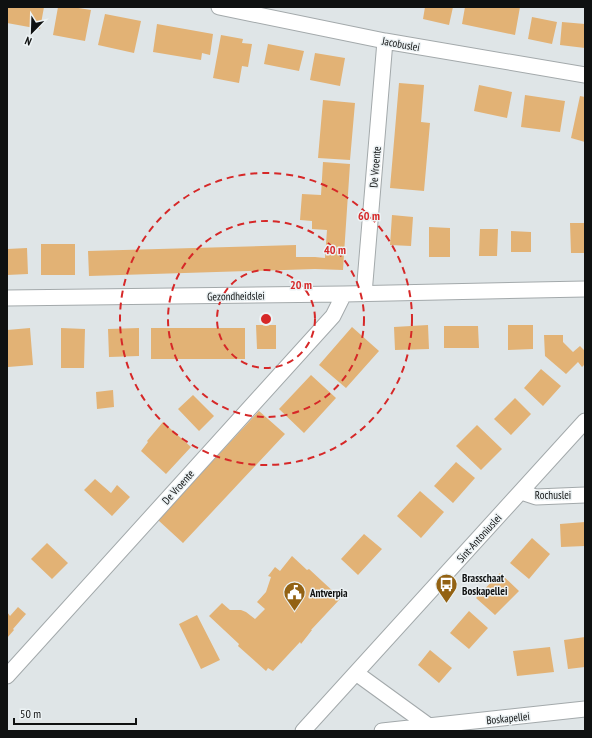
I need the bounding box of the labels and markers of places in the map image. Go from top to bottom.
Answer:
centre of rings [259,312,273,326]
bus stop icon: Brasschaat Boskapellei [434,571,460,604]
place label: Brasschaat Boskapellei [462,571,508,598]
public building icon: Antverpia [281,580,307,613]
place label: Antverpia [309,586,348,600]

